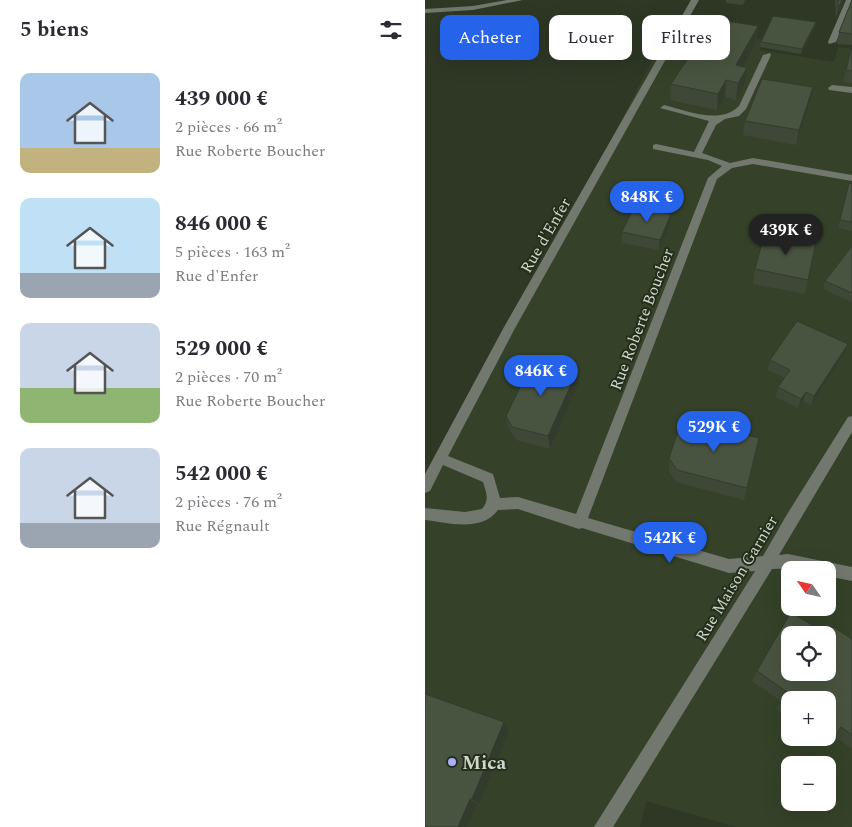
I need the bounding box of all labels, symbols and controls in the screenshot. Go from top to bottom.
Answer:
text: 5 biens [20,14,89,46]
chip: Acheter [440,15,539,60]
chip: Louer [549,15,632,60]
chip: Filtres [642,15,730,60]
icon: filters [377,16,405,44]
text: 439 000 € [175,83,268,115]
icon: home [60,93,120,153]
text: 2 pièces · 66 m² [175,115,282,139]
text: Rue Roberte Boucher [175,139,325,163]
pin: 848K € [606,180,688,223]
text: 848K € [621,185,673,209]
street label: Rue d'Enfer [515,193,577,278]
text: 846 000 € [175,208,268,240]
pin: 439K € [745,214,827,256]
icon: home [60,218,120,278]
text: 439K € [760,218,812,242]
text: 5 pièces · 163 m² [175,240,290,264]
street label: Rue Roberte Boucher [604,245,680,394]
text: Rue d'Enfer [175,264,258,288]
text: 529 000 € [175,333,268,365]
icon: home [60,343,120,403]
pin: 846K € [500,354,582,397]
text: 846K € [515,359,567,383]
text: 2 pièces · 70 m² [175,365,282,389]
text: Rue Roberte Boucher [175,389,325,413]
pin: 529K € [673,410,755,453]
text: 529K € [688,415,740,439]
text: 542 000 € [175,458,268,490]
icon: home [60,468,120,528]
text: 2 pièces · 76 m² [175,490,282,514]
street label: Rue Maison Garnier [690,511,784,646]
text: Rue Régnault [175,514,270,538]
pin: 542K € [629,522,711,564]
text: 542K € [644,526,696,550]
north arrow [781,561,836,616]
map controls [781,561,836,811]
button: locate [781,626,836,681]
button: + [781,691,836,746]
place label: Mica [462,749,506,778]
marker: Mica [446,756,458,768]
button: − [781,756,836,811]

